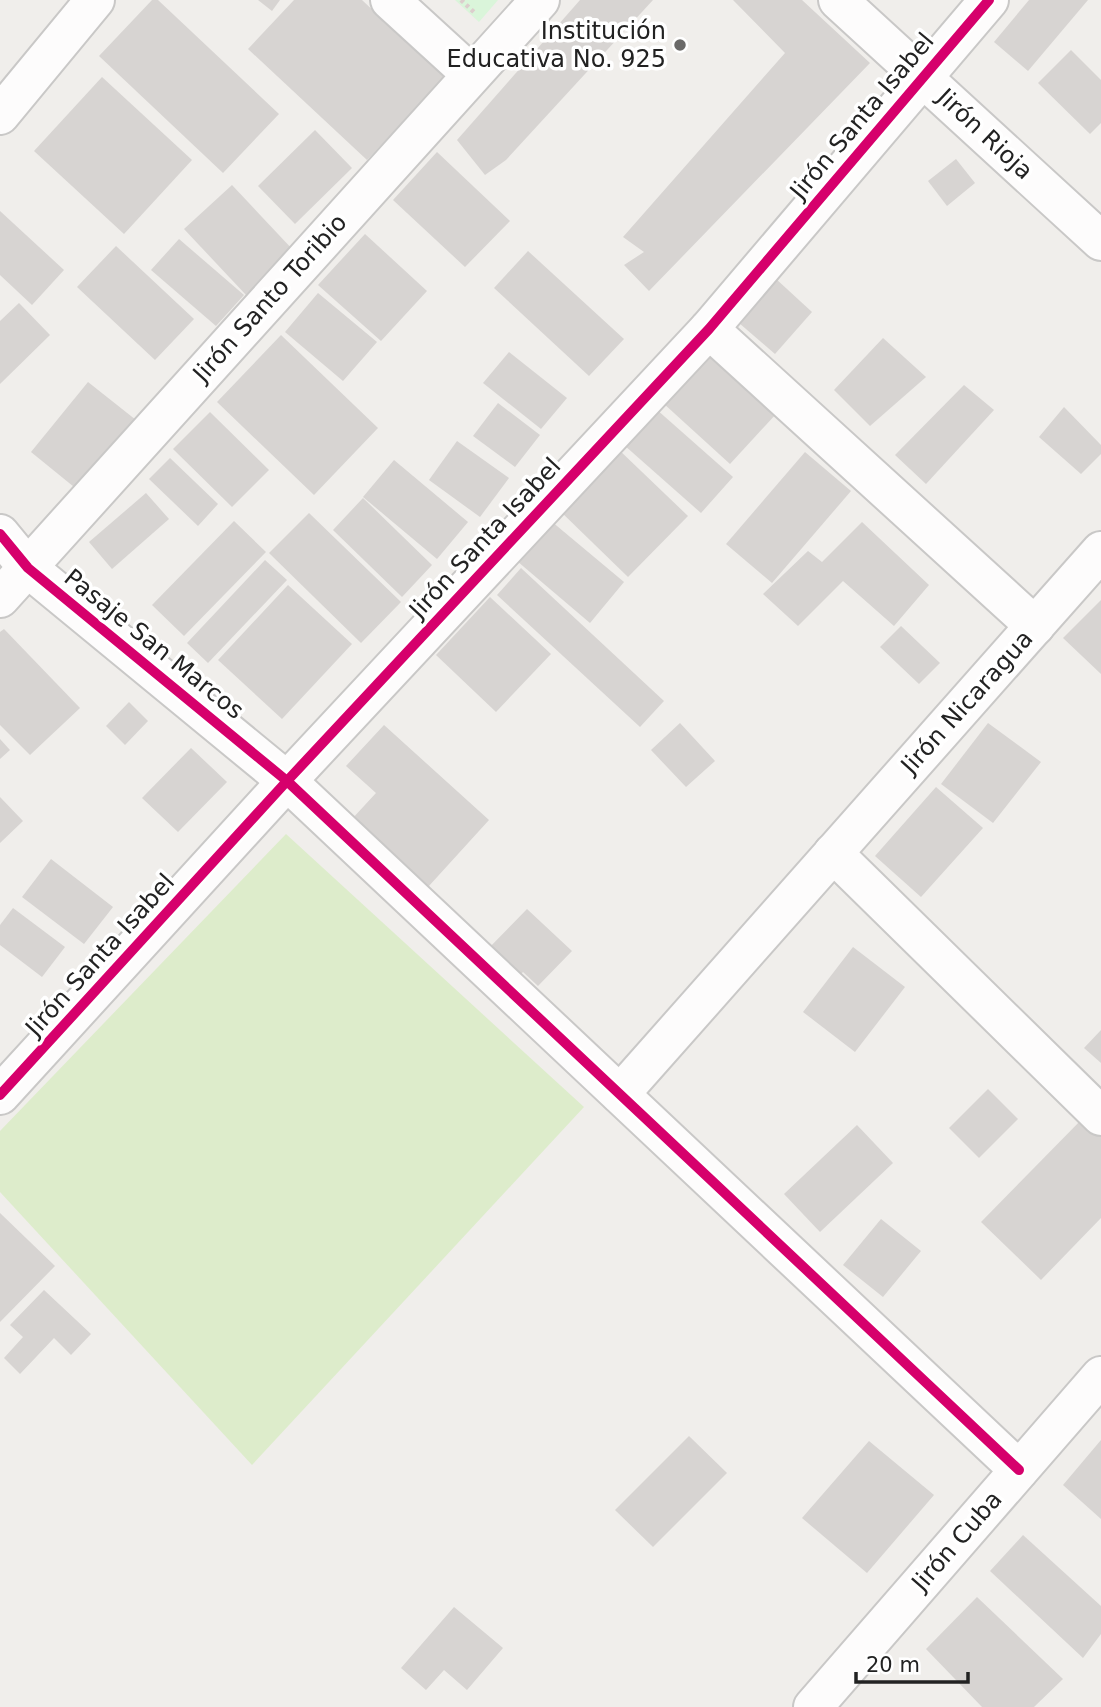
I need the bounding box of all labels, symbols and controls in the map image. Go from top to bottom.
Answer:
place label: Institución Educativa No. 925 [447,17,666,73]
street label: Jirón Santa Isabel [783,27,940,206]
marker: Institución Educativa No. 925 [672,37,688,53]
street label: Jirón Rioja [930,81,1038,185]
street label: Jirón Santo Toribio [186,208,353,389]
street label: Jirón Santa Isabel [402,452,566,625]
street label: Pasaje San Marcos [59,563,249,725]
street label: Jirón Nicaragua [894,625,1039,781]
street label: Jirón Santa Isabel [19,868,180,1043]
street label: Jirón Cuba [905,1486,1008,1598]
scale bar [856,1640,968,1684]
text: 20 m [866,1653,920,1677]

